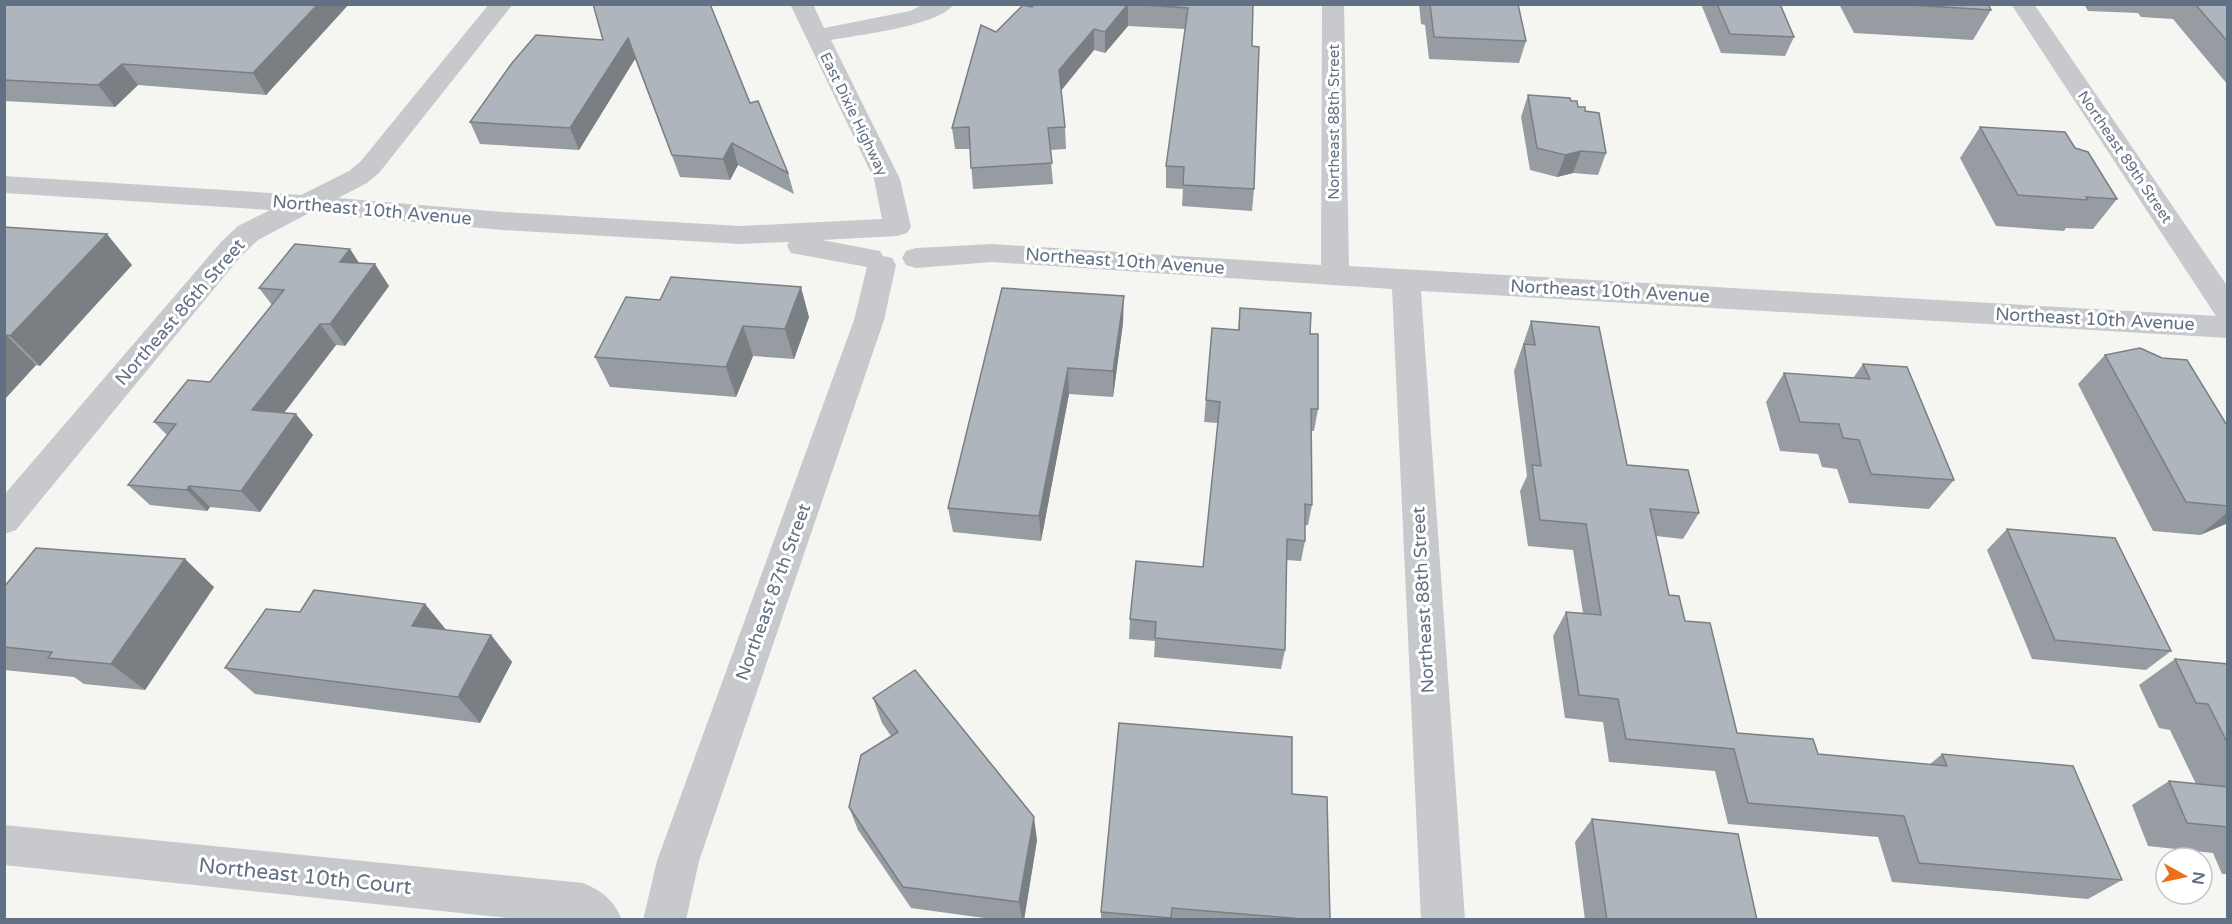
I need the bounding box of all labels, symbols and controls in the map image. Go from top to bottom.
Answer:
street label: Northeast 88th Street [1325,44,1343,200]
street label: East Dixie Highway [816,49,892,179]
street label: Northeast 89th Street [2074,87,2176,227]
street label: Northeast 10th Avenue [271,190,473,230]
street label: Northeast 86th Street [110,234,250,390]
street label: Northeast 10th Avenue [1025,243,1225,279]
street label: Northeast 10th Avenue [1510,275,1710,307]
street label: Northeast 10th Avenue [1995,303,2195,335]
street label: Northeast 87th Street [731,500,815,684]
street label: Northeast 88th Street [1407,506,1439,694]
north arrow [2154,846,2214,906]
street label: Northeast 10th Court [197,853,413,900]
text: N [2187,870,2209,886]

